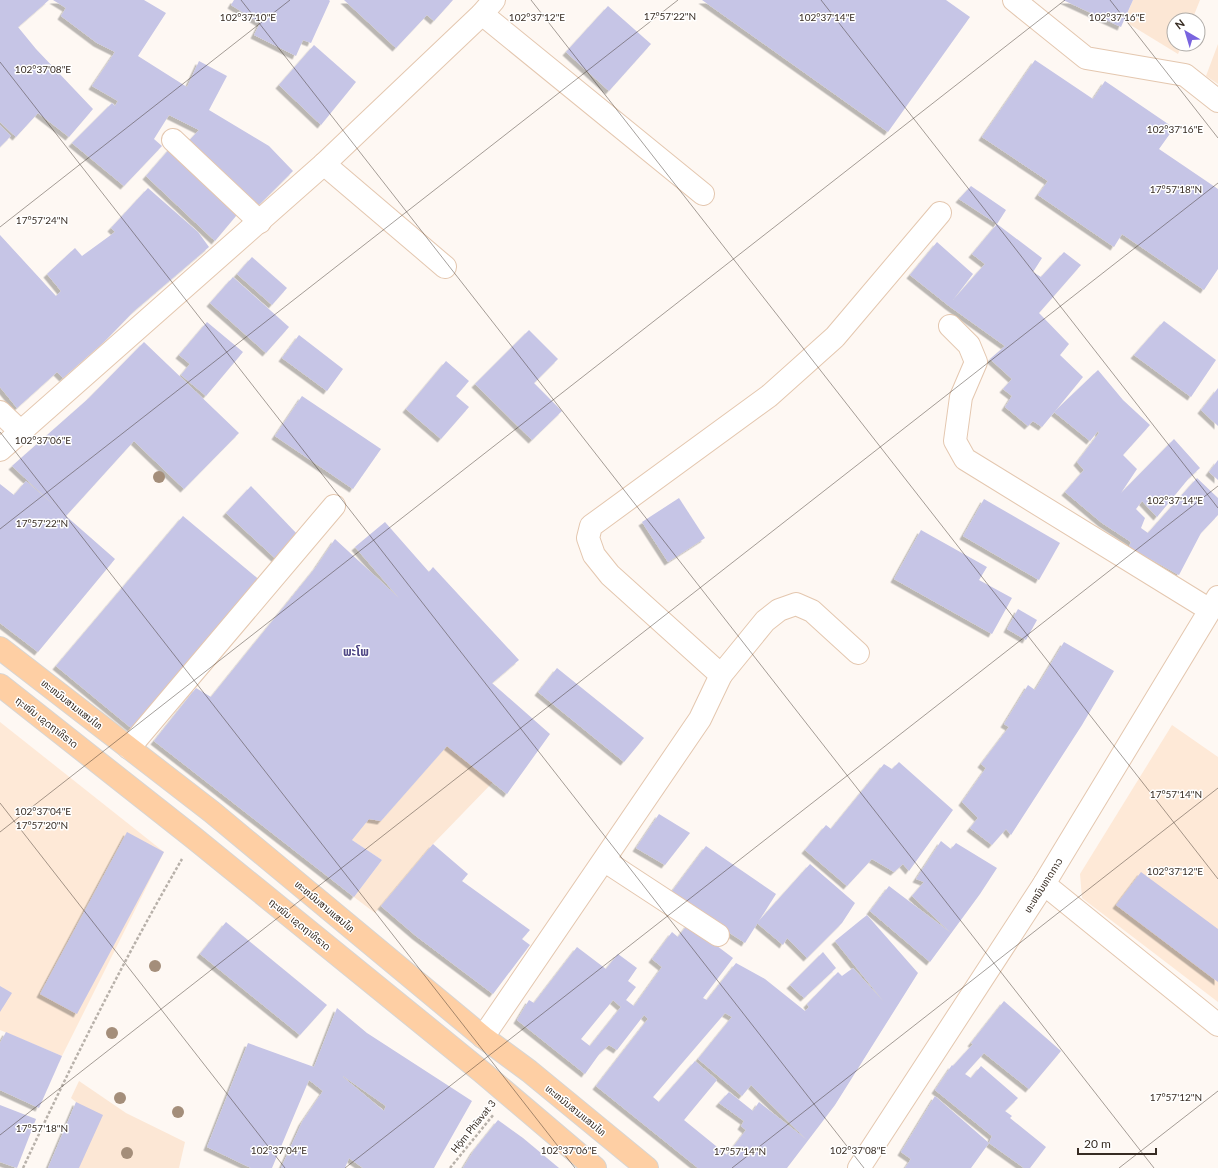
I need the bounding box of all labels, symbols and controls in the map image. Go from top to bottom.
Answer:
text: 17°57'22"N [644,10,696,22]
text: 102°37'10"E [220,11,276,23]
text: 102°37'12"E [509,11,565,23]
text: 102°37'14"E [799,11,855,23]
text: 102°37'16"E [1089,11,1145,23]
north arrow [1166,12,1206,52]
text: N [1172,16,1187,31]
text: 102°37'08"E [15,63,71,75]
text: 102°37'16"E [1147,123,1203,135]
text: 17°57'18"N [1150,183,1202,195]
text: 17°57'24"N [16,214,68,226]
text: 102°37'06"E [15,434,71,446]
text: 102°37'14"E [1147,494,1203,506]
text: 17°57'22"N [16,517,68,529]
district label: ພະໂພ [343,644,369,659]
street label: ທະຫນົນສາມແສນໄທ [39,676,105,732]
street label: ຖະໜົນ ເຊດຖາທິຣາດ [13,694,81,750]
text: 17°57'14"N [1150,788,1202,800]
text: 102°37'04"E [15,805,71,817]
text: 17°57'20"N [16,819,68,831]
street label: ທະຫນົນທາດກາວ [1021,855,1065,915]
text: 102°37'12"E [1147,865,1203,877]
street label: ທະຫນົນສາມແສນໄທ [293,877,357,935]
street label: ຖະໜົນ ເຊດຖາທິຣາດ [267,895,333,953]
street label: ທະຫນົນສາມແສນໄທ [543,1082,609,1138]
text: 17°57'12"N [1150,1091,1202,1103]
street label: Hǭm Phīavat 3 [448,1097,498,1155]
text: 17°57'18"N [16,1122,68,1134]
scale bar [1078,1130,1156,1156]
text: 20 m [1084,1136,1111,1151]
text: 102°37'04"E [251,1144,307,1156]
text: 102°37'06"E [541,1144,597,1156]
text: 102°37'08"E [830,1144,886,1156]
text: 17°57'14"N [714,1145,766,1157]

